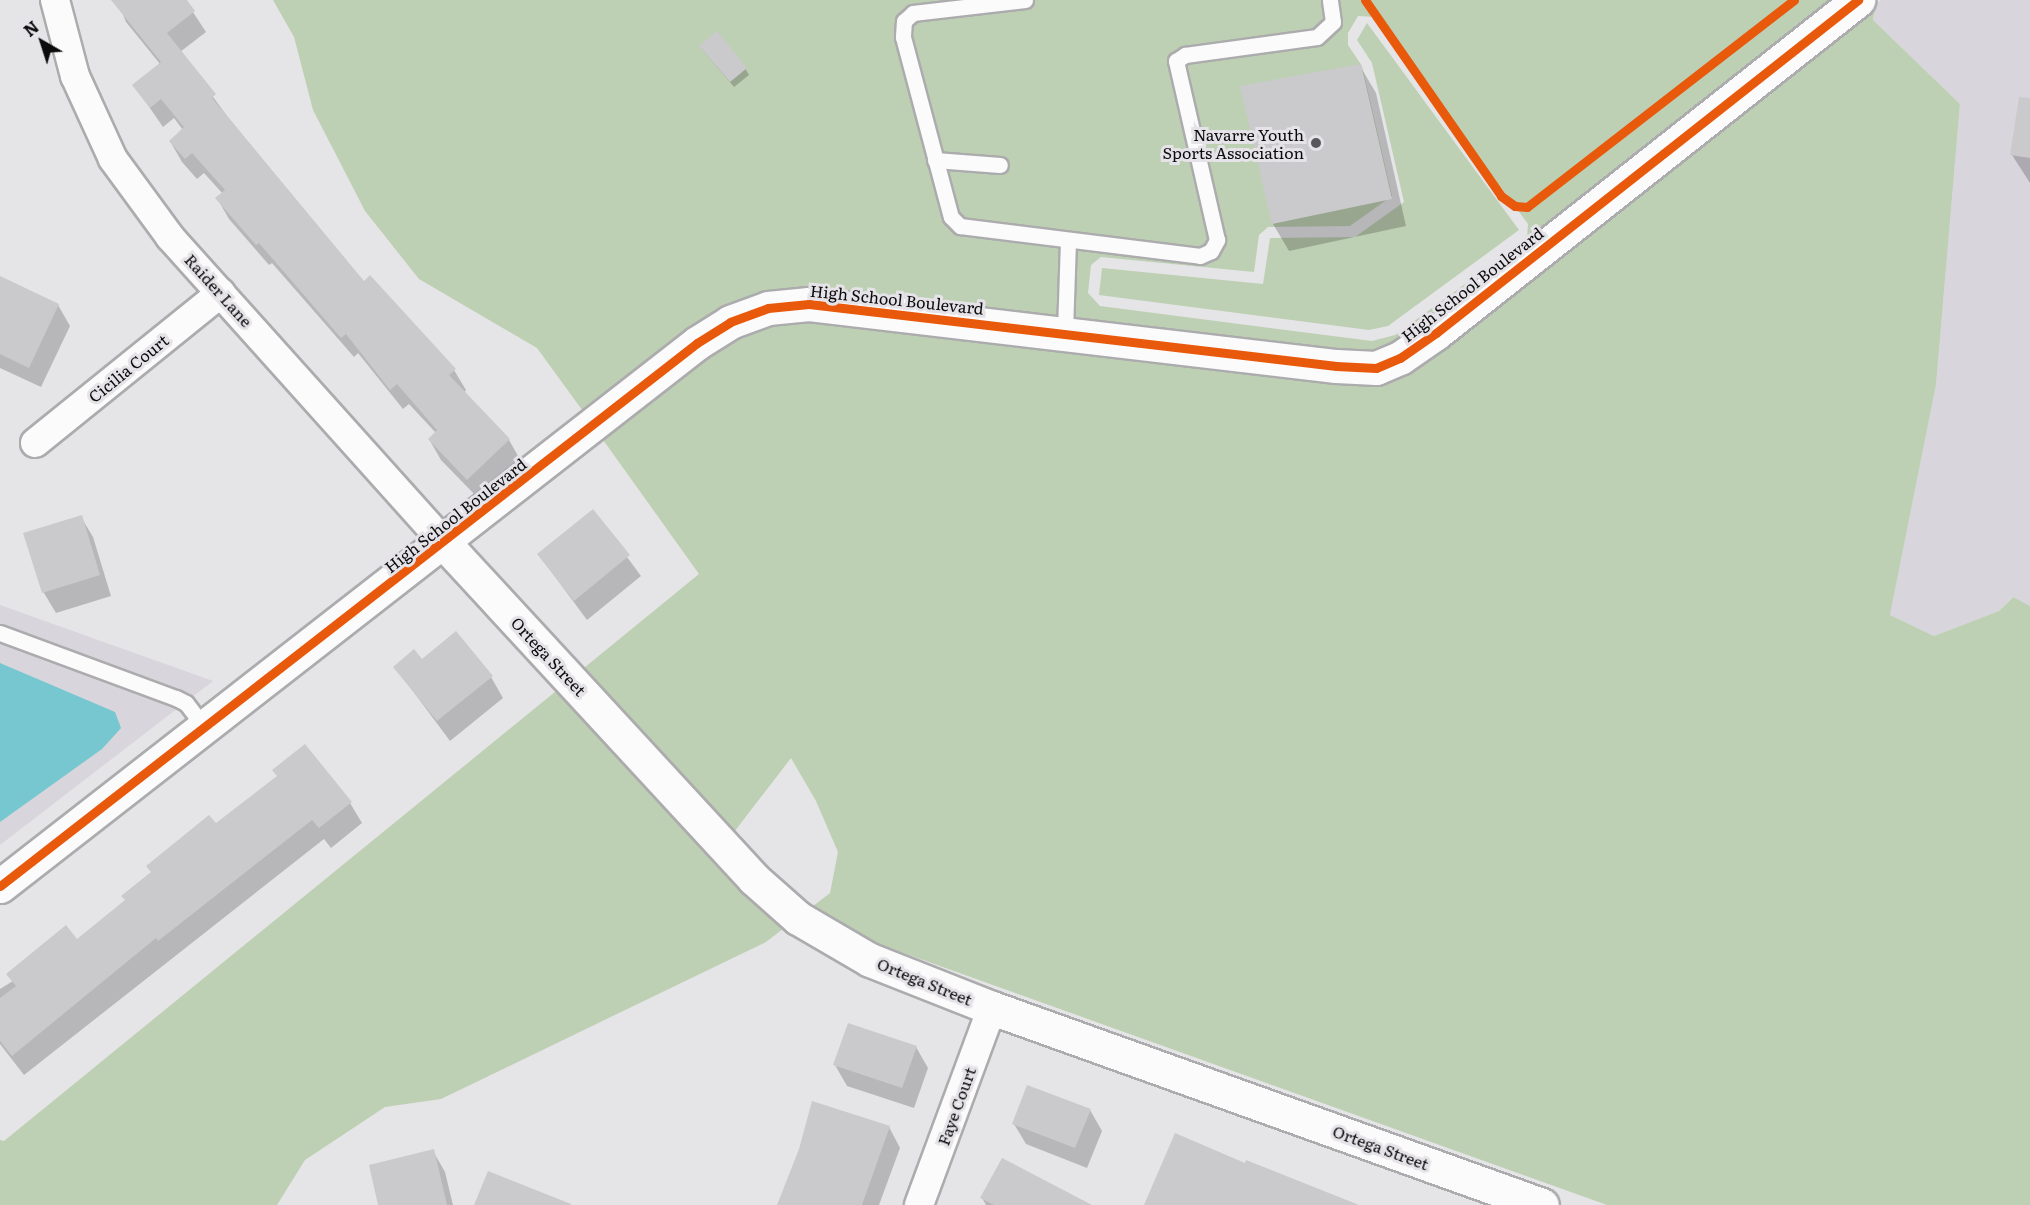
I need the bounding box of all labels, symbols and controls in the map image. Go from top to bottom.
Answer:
north arrow [12,12,72,72]
text: N [18,14,43,42]
place label: Navarre Youth Sports Association [1163,124,1304,162]
marker: Navarre Youth Sports Association [1309,136,1323,150]
street label: High School Boulevard [1397,223,1547,345]
street label: Raider Lane [181,250,257,330]
street label: High School Boulevard [809,280,985,318]
street label: Cicilia Court [84,330,172,406]
street label: High School Boulevard [380,454,530,576]
street label: Ortega Street [508,613,590,699]
street label: Ortega Street [875,953,975,1009]
street label: Faye Court [933,1064,979,1148]
street label: Ortega Street [1330,1121,1432,1173]

